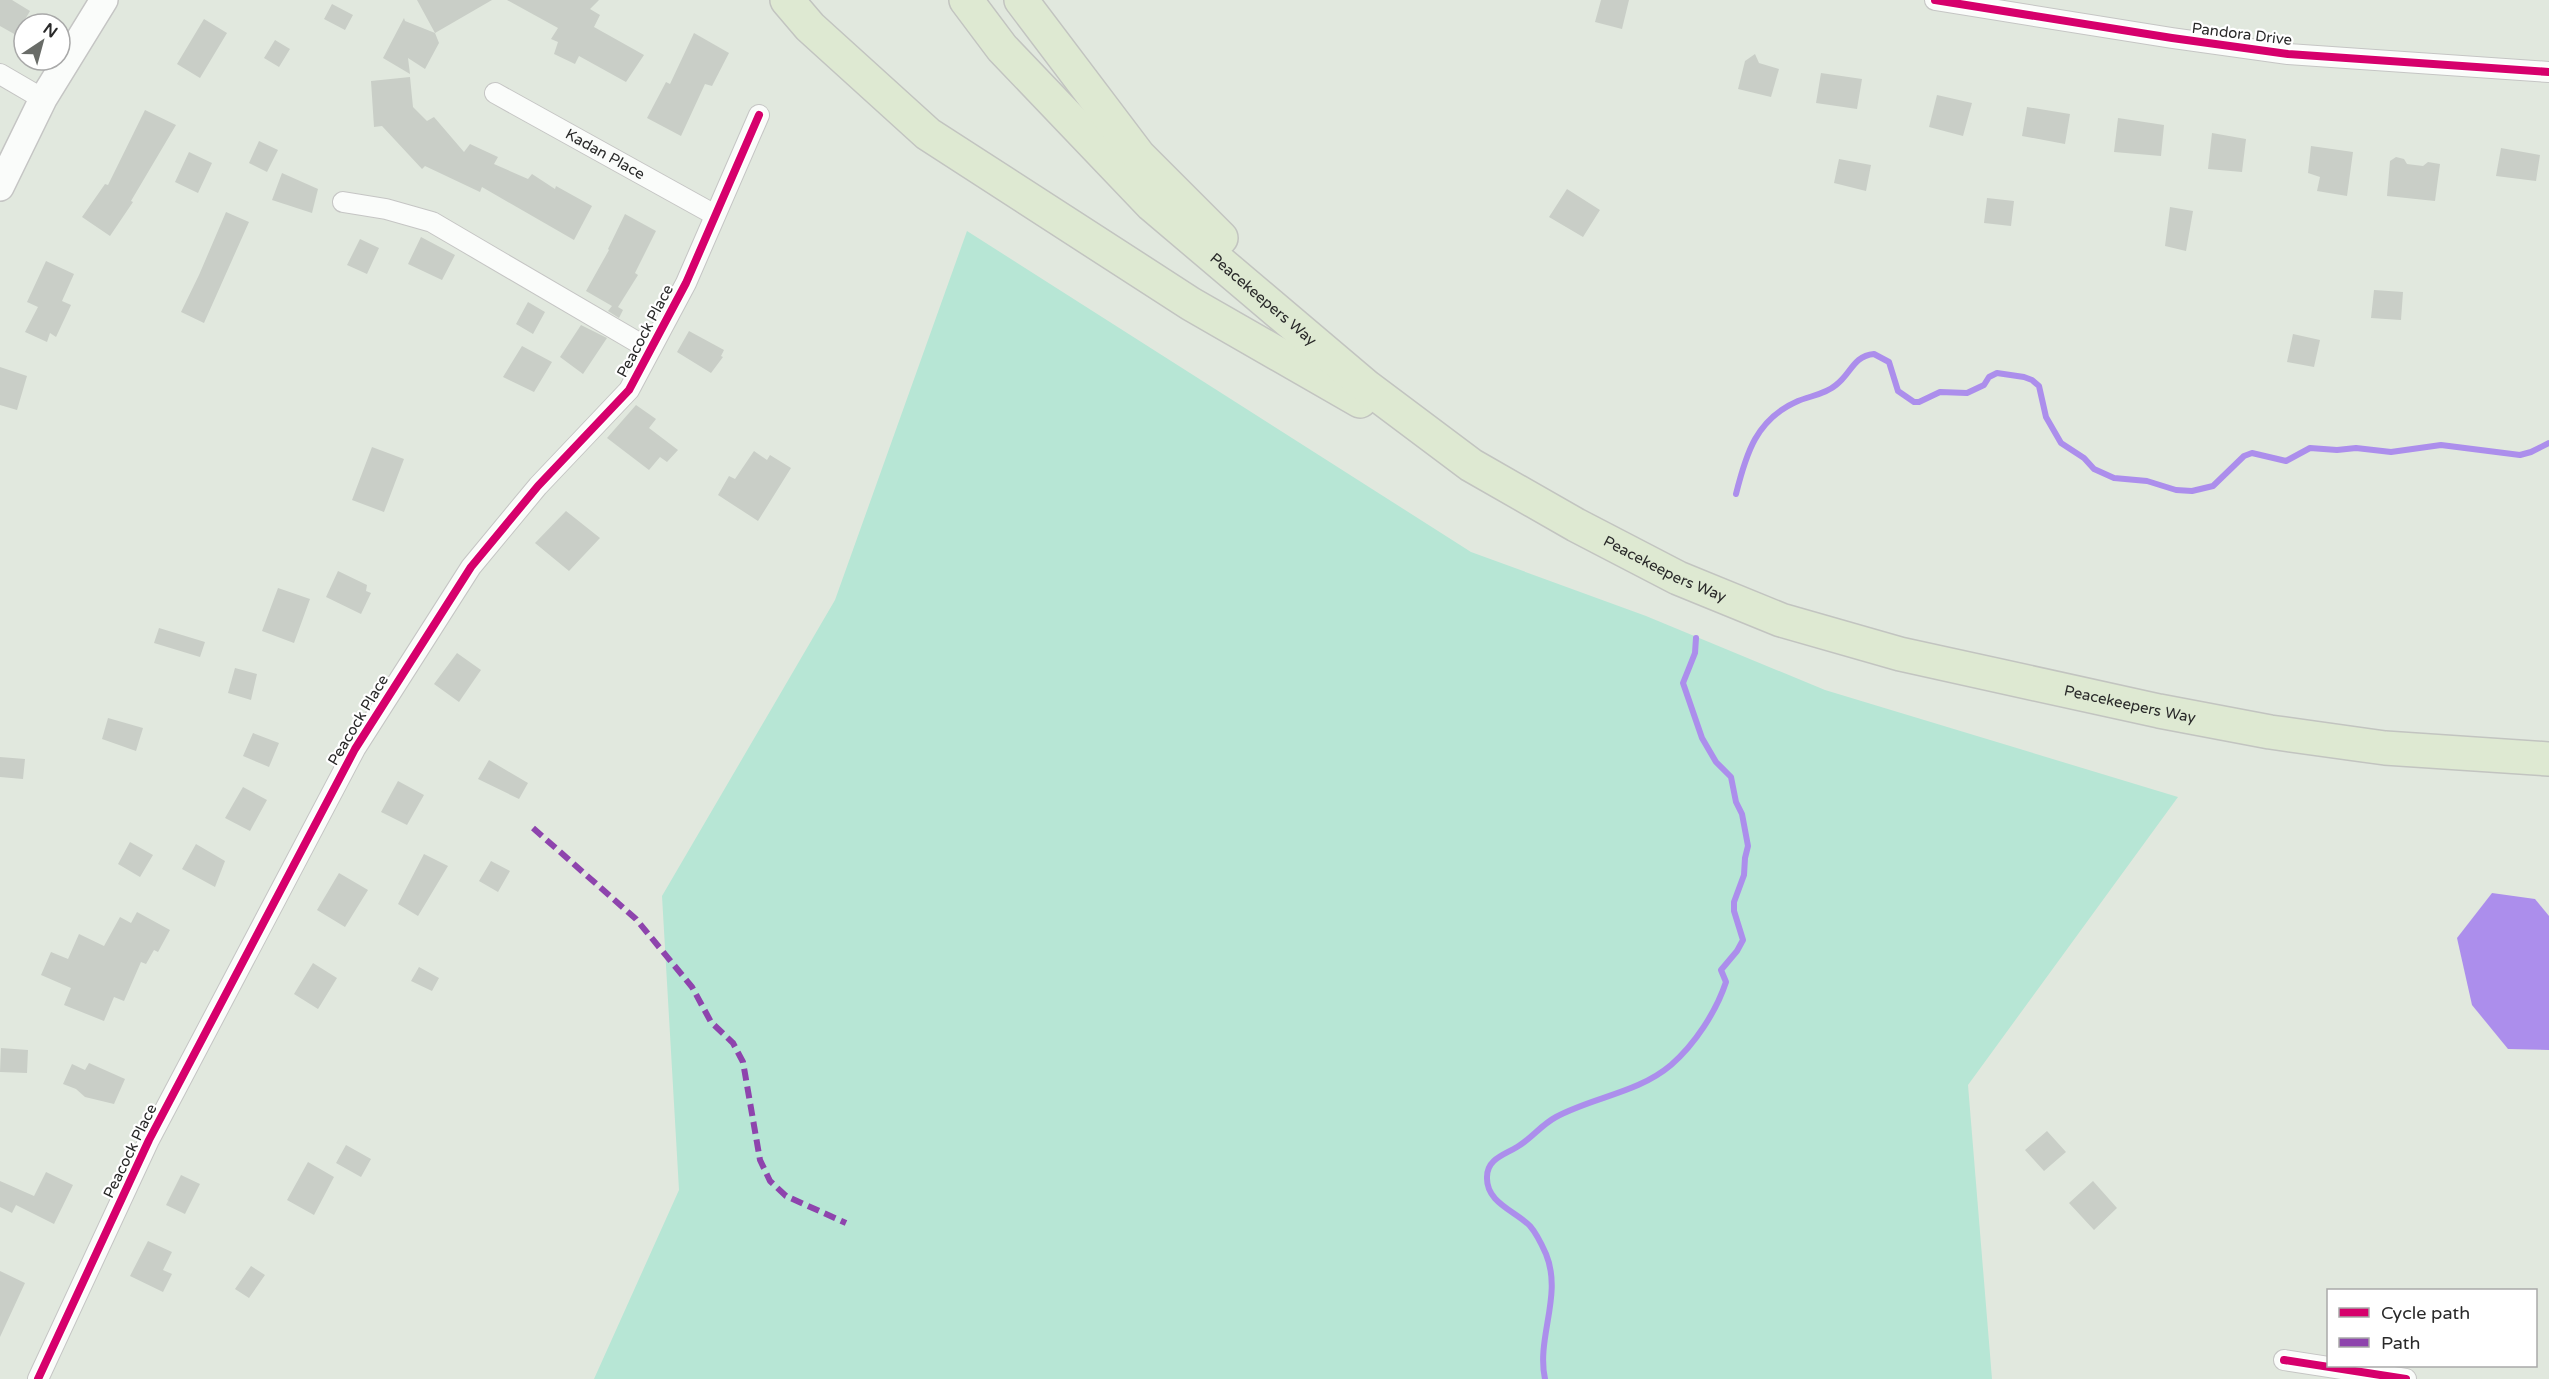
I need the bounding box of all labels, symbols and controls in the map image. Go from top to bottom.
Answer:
north arrow [12,12,72,72]
text: N [39,19,61,43]
street label: Pandora Drive [2191,19,2293,49]
street label: Kadan Place [562,125,648,183]
street label: Peacekeepers Way [1206,249,1320,349]
street label: Peacock Place [613,282,677,380]
street label: Peacekeepers Way [1600,532,1729,606]
street label: Peacock Place [324,671,392,769]
street label: Peacekeepers Way [2062,681,2197,727]
street label: Peacock Place [99,1101,161,1201]
legend [2327,1289,2537,1367]
text: Cycle path [2381,1302,2470,1324]
text: Path [2381,1332,2420,1354]

